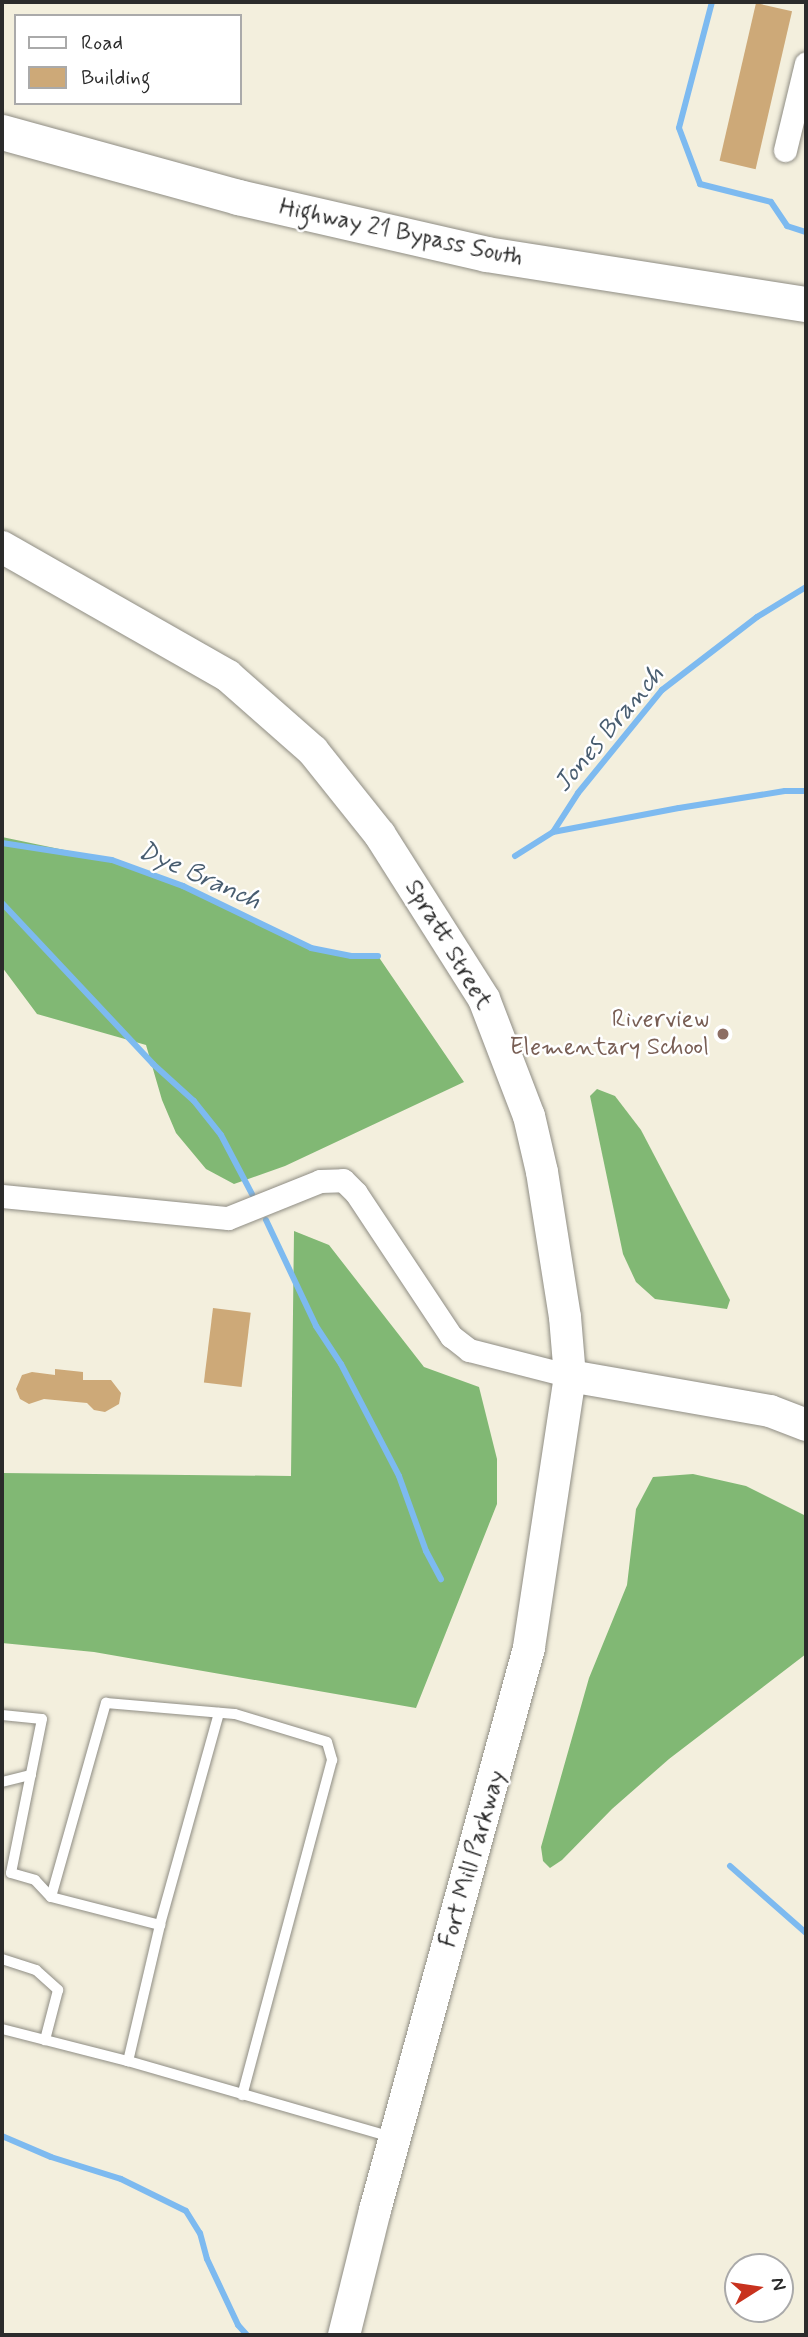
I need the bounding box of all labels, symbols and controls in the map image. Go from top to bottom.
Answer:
legend [14,14,242,105]
text: Road [81,29,123,57]
text: Building [81,64,151,92]
street label: Highway 21 Bypass South [277,193,525,273]
water label: Jones Branch [548,661,672,799]
water label: Dye Branch [130,835,268,919]
street label: Spratt Street [398,875,498,1015]
place label: Riverview Elementary School [510,1006,709,1062]
marker: Riverview Elementary School [715,1026,731,1042]
street label: Fort Mill Parkway [434,1767,512,1951]
north arrow [724,2253,794,2323]
text: N [765,2275,792,2293]

